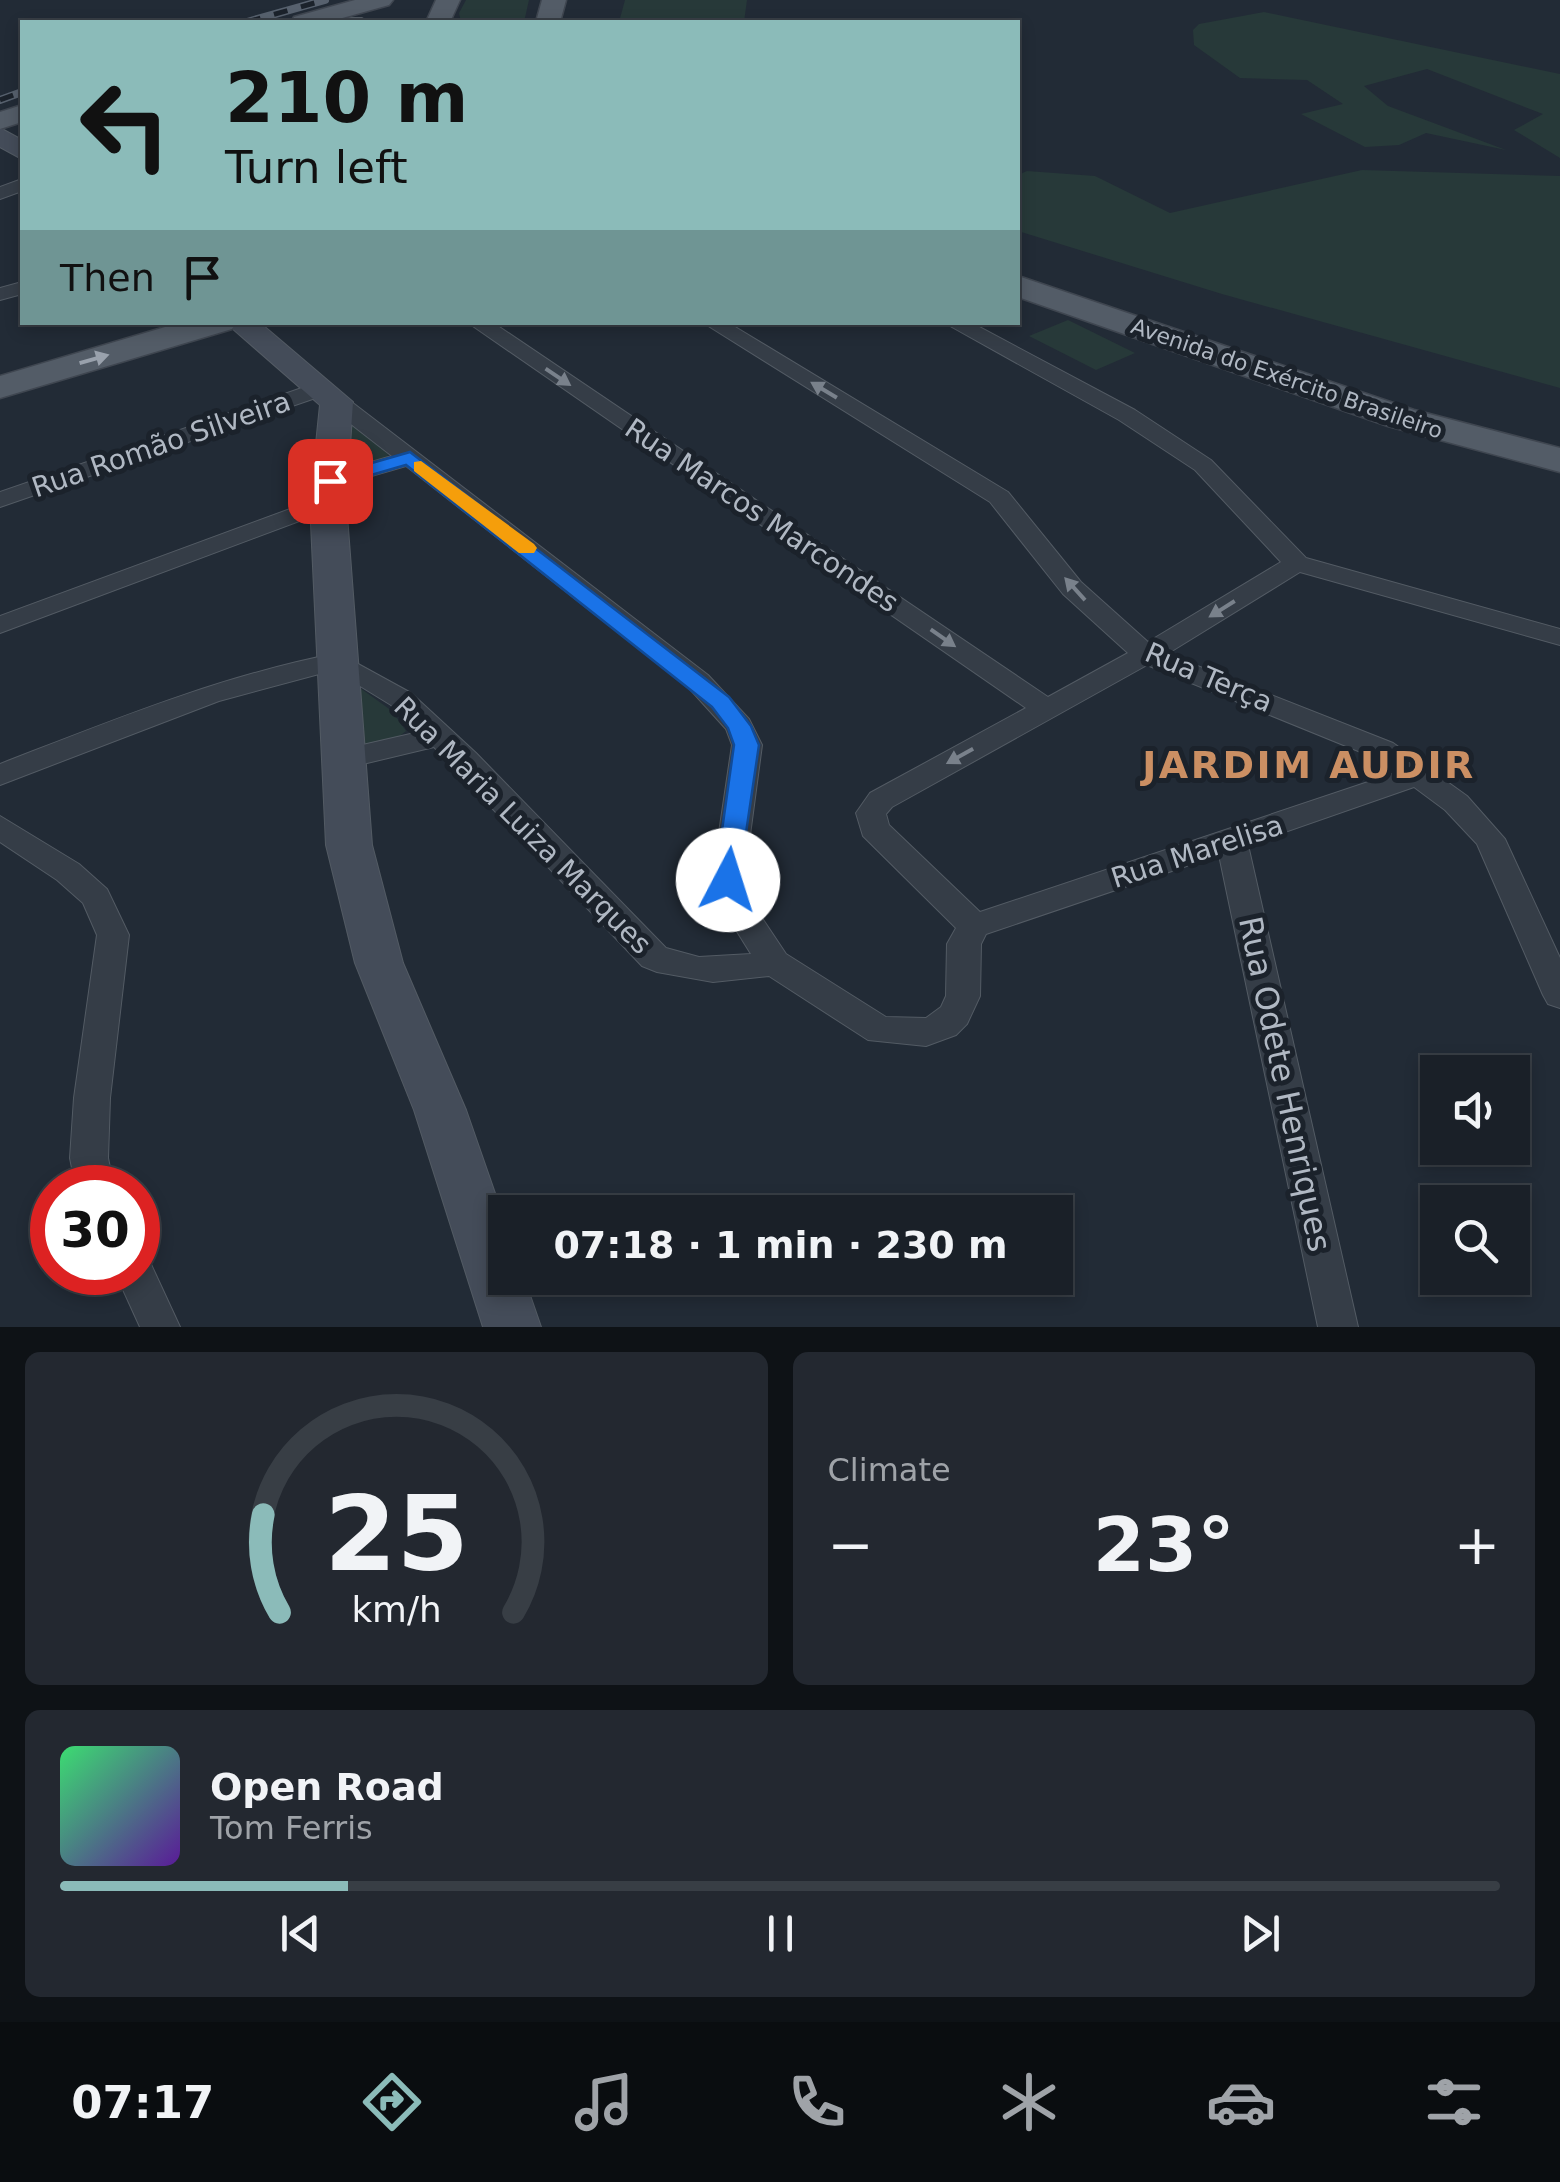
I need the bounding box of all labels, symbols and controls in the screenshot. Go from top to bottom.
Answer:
text: 210 m [225,57,468,139]
icon: left [60,60,190,190]
text: Turn left [225,141,408,194]
icon: arrive [175,250,230,305]
text: Then [60,256,155,300]
street label: Avenida do Exército Brasileiro [1128,313,1446,444]
one-way arrow [79,351,109,366]
one-way arrow [544,367,572,386]
one-way arrow [810,382,838,399]
street label: Rua Romão Silveira [27,385,295,504]
street label: Rua Marcos Marcondes [619,412,905,619]
pin [288,439,373,524]
icon: arrive [303,454,358,509]
one-way arrow [1064,577,1086,602]
one-way arrow [1208,599,1235,618]
one-way arrow [929,628,956,647]
street label: Rua Terça [1140,636,1277,719]
street label: Rua Maria Luiza Marques [387,690,658,961]
district label: JARDIM AUDIR [1139,743,1476,787]
one-way arrow [946,747,975,764]
street label: Rua Marelisa [1107,808,1287,895]
position arrow [676,828,780,932]
street label: Rua Odete Henriques [1231,913,1339,1255]
map controls [1420,1055,1530,1295]
button: sound [1420,1055,1530,1165]
speed limit sign: 30 [30,1165,160,1295]
button: search [1420,1185,1530,1295]
text: 07:18 · 1 min · 230 m [553,1223,1008,1267]
text: Climate [828,1451,951,1489]
text: 25 [324,1473,469,1595]
text: 23° [1093,1501,1235,1589]
text: − [828,1513,874,1577]
text: + [1454,1513,1500,1577]
text: km/h [351,1589,441,1630]
text: Open Road [210,1765,444,1809]
text: Tom Ferris [210,1809,373,1847]
icon: previous [273,1906,328,1961]
icon: pause [753,1906,808,1961]
icon: next [1233,1906,1288,1961]
icon: directions [357,2067,427,2137]
icon: music [569,2067,639,2137]
icon: phone [782,2067,852,2137]
icon: climate [994,2067,1064,2137]
icon: car [1206,2067,1276,2137]
icon: filters [1419,2067,1489,2137]
text: 07:17 [71,2076,214,2129]

